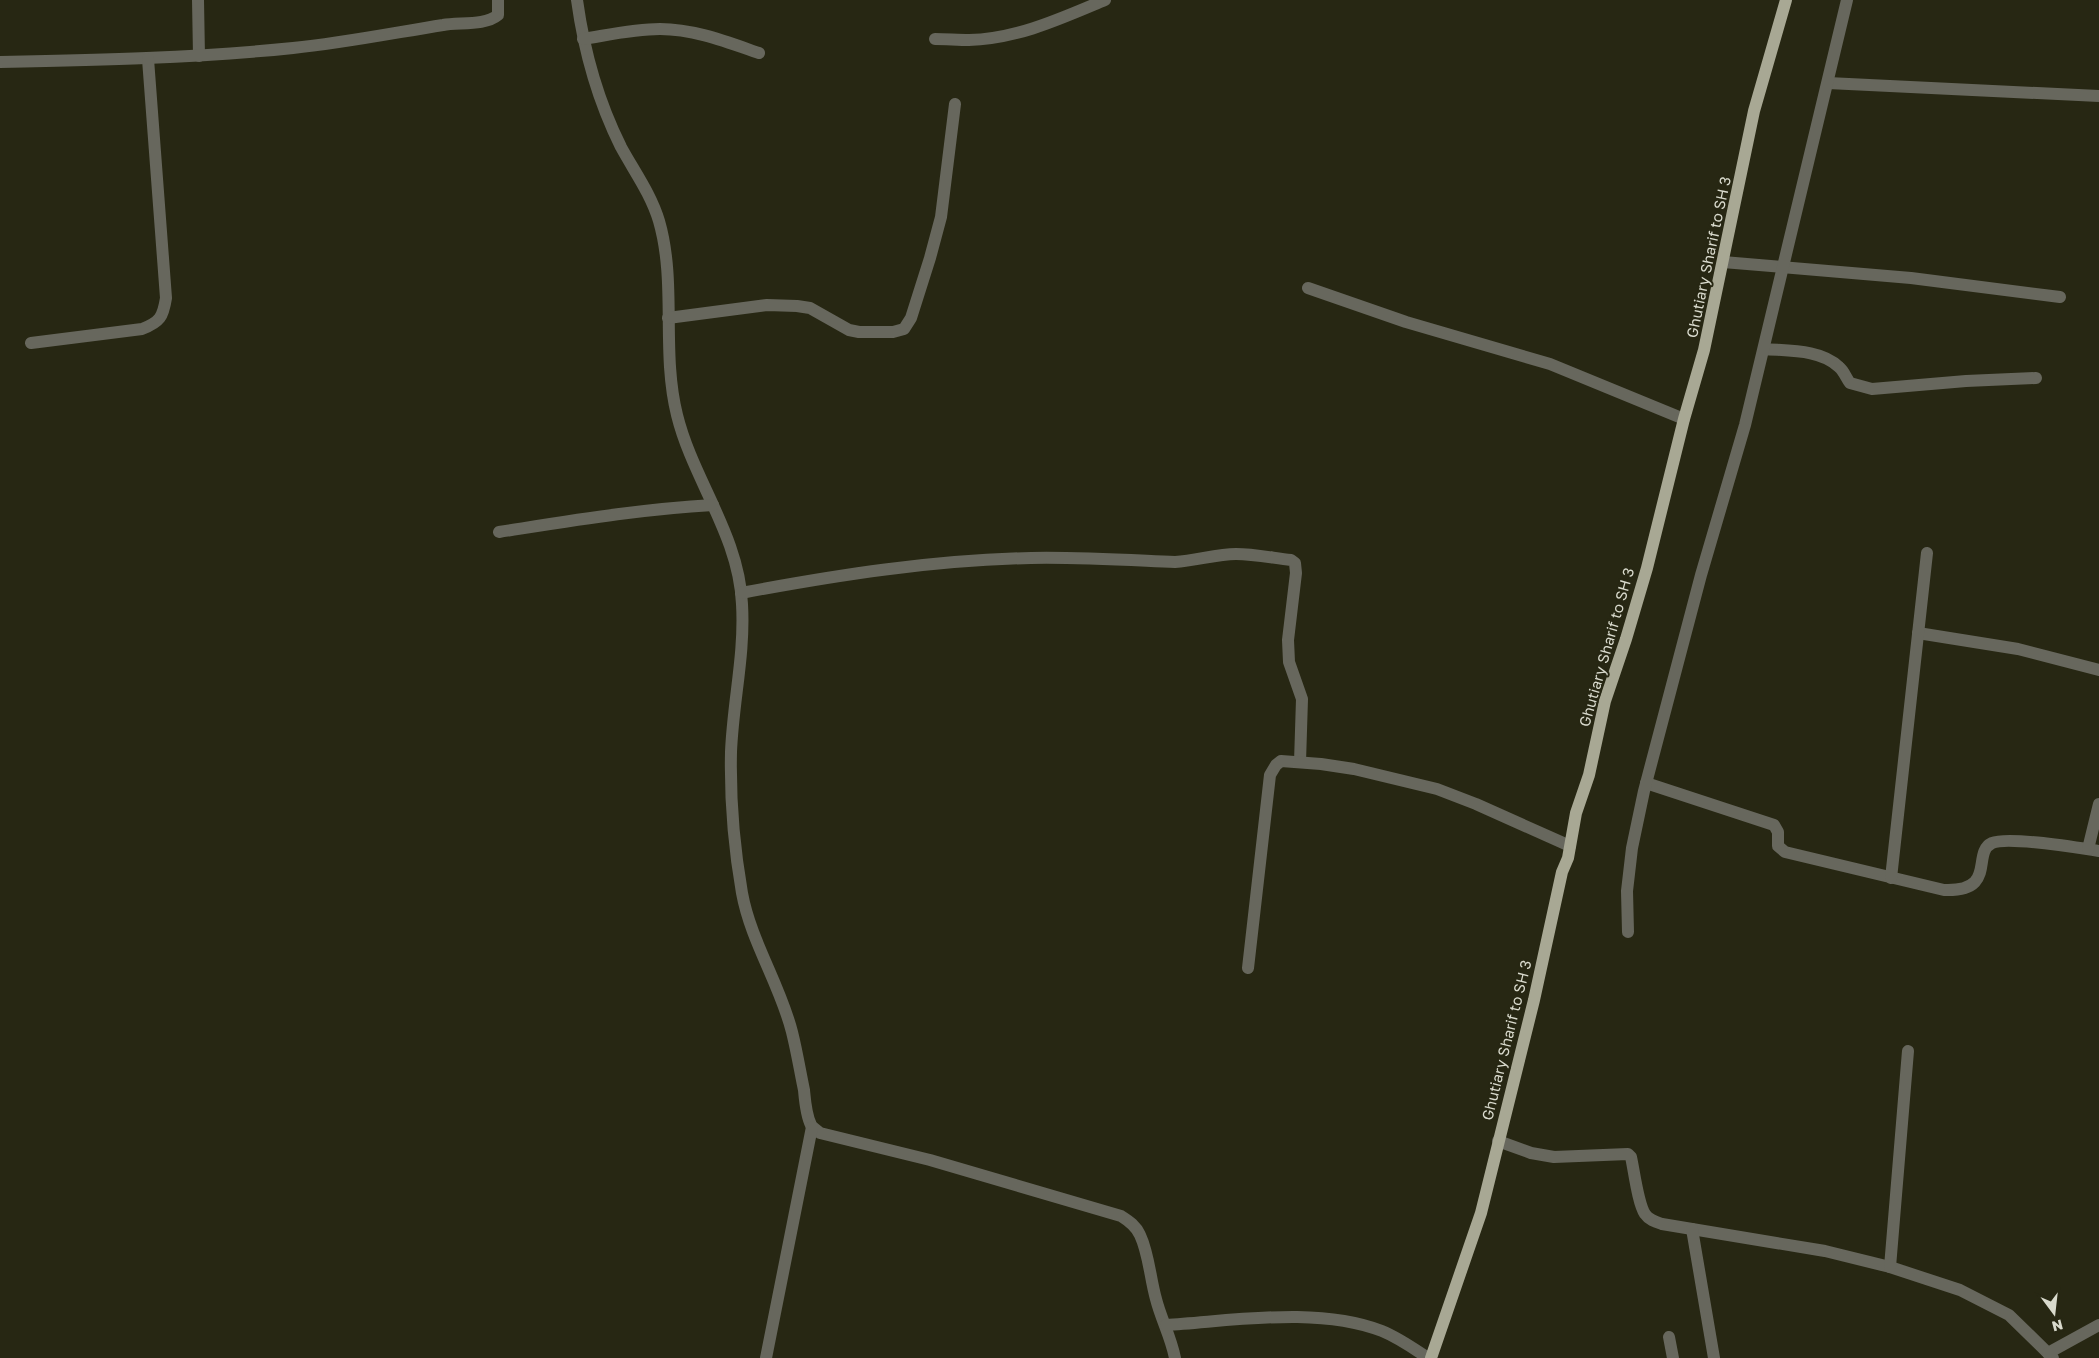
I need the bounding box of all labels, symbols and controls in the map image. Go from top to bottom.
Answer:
street label: Ghutiary Sharif to SH 3 [1682,175,1734,339]
street label: Ghutiary Sharif to SH 3 [1575,565,1637,729]
street label: Ghutiary Sharif to SH 3 [1477,958,1535,1122]
north arrow [2029,1288,2079,1338]
text: N [2050,1316,2065,1336]

